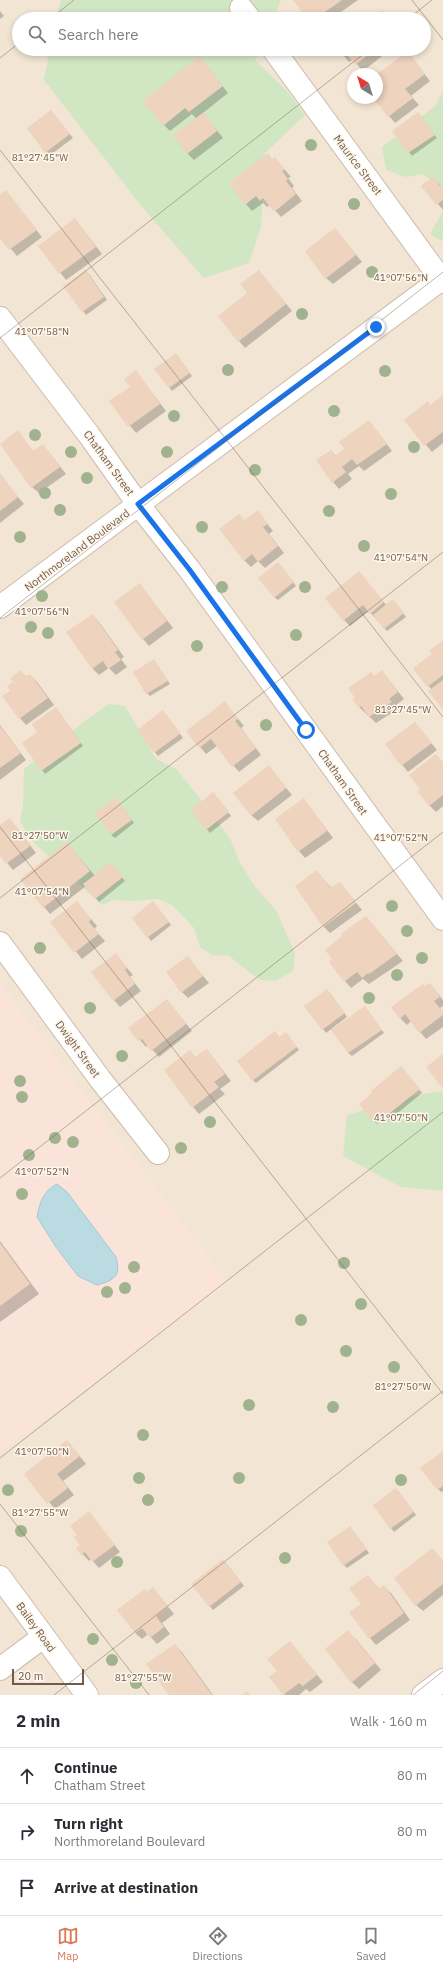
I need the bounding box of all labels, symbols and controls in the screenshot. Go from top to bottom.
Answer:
search box [12,12,431,56]
icon: search [26,23,48,45]
text: Search here [58,25,138,44]
north arrow [347,68,383,104]
street label: Maurice Street [331,132,385,198]
text: 81°27'45"W [12,151,68,164]
text: 41°07'56"N [374,271,428,284]
route end [367,318,385,336]
text: 41°07'58"N [15,325,69,338]
street label: Chatham Street [81,428,137,498]
street label: Northmoreland Boulevard [22,506,132,594]
text: 41°07'54"N [374,551,428,564]
text: 41°07'56"N [15,605,69,618]
text: 81°27'45"W [375,703,431,716]
route start [297,721,315,739]
street label: Chatham Street [315,746,371,818]
text: 81°27'50"W [12,829,68,842]
text: 41°07'52"N [374,831,428,844]
text: 41°07'54"N [15,885,69,898]
street label: Dwight Street [53,1018,104,1080]
text: 41°07'50"N [374,1111,428,1124]
text: 41°07'52"N [15,1165,69,1178]
text: 81°27'50"W [375,1380,431,1393]
text: 41°07'50"N [15,1445,69,1458]
text: 81°27'55"W [12,1506,68,1519]
street label: Bailey Road [13,1599,59,1655]
scale bar [12,1667,84,1686]
text: 20 m [18,1669,43,1683]
text: 81°27'55"W [115,1671,171,1684]
text: 2 min [16,1710,60,1732]
text: Walk · 160 m [350,1713,427,1730]
text: Continue [54,1758,118,1777]
icon: ahead [16,1765,38,1787]
text: 80 m [397,1767,427,1784]
text: Chatham Street [54,1777,145,1794]
text: Turn right [54,1814,123,1833]
icon: right [16,1821,38,1843]
text: 80 m [397,1823,427,1840]
text: Northmoreland Boulevard [54,1833,205,1850]
icon: arrive [16,1877,38,1899]
text: Arrive at destination [54,1878,198,1897]
tab: Map [57,1925,79,1963]
tab: Directions [193,1925,243,1963]
tab: Saved [356,1925,386,1963]

